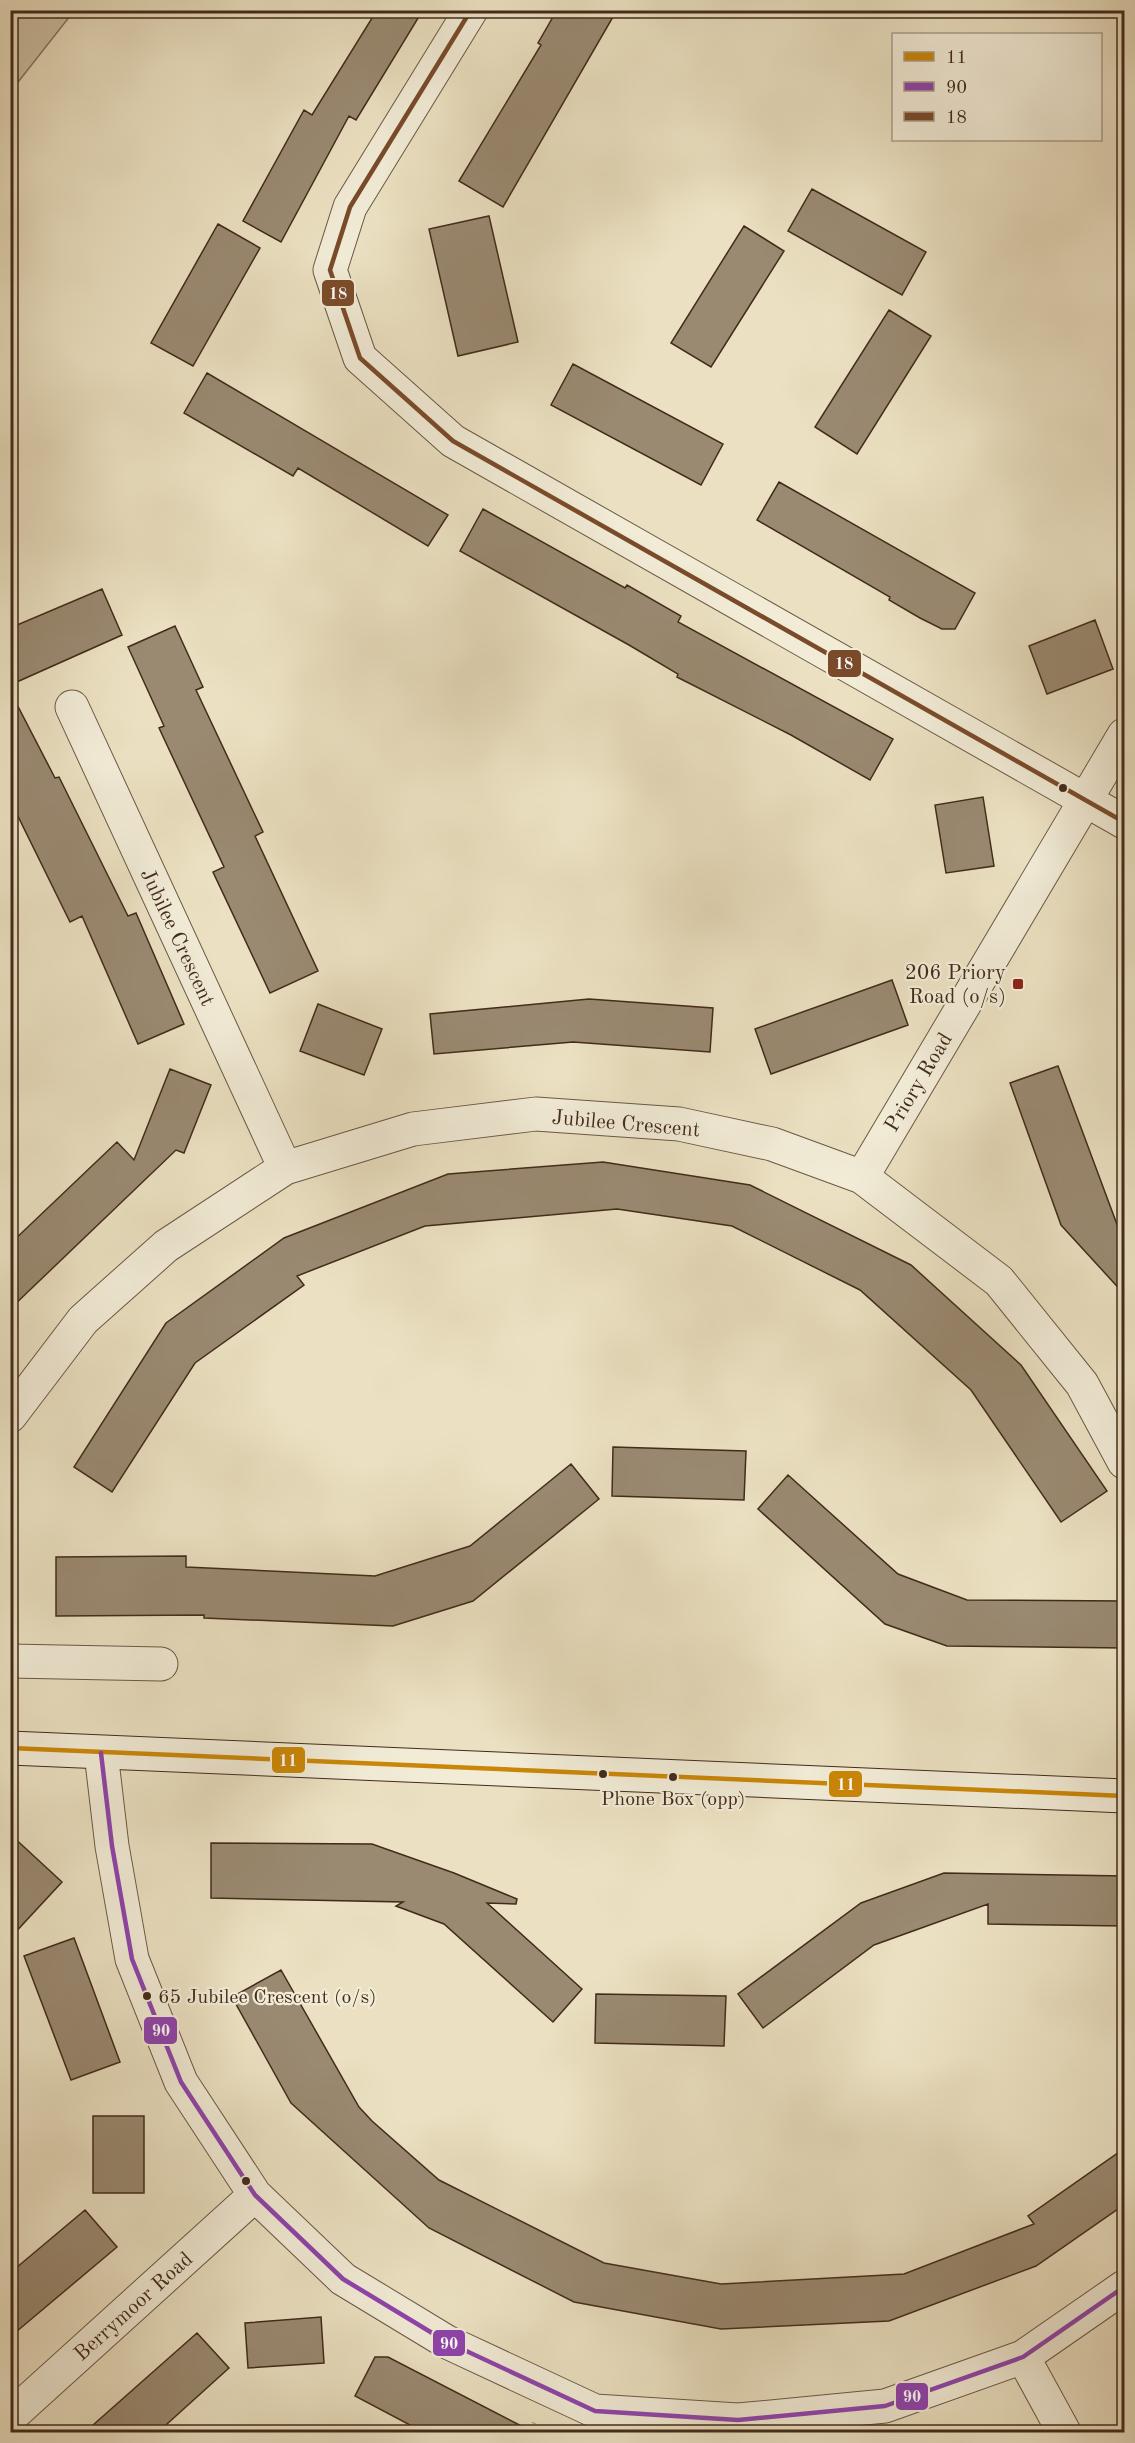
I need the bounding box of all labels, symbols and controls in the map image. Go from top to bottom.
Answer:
legend [892,33,1102,141]
text: 11 [946,49,967,67]
text: 90 [946,79,967,97]
text: 18 [946,109,967,127]
line badge: 18 [321,279,355,307]
text: 18 [329,287,347,303]
line badge: 18 [827,649,862,678]
text: 18 [835,657,853,673]
unlabelled marker [1057,782,1069,794]
street label: Jubilee Crescent [136,866,218,1010]
place label: 206 Priory Road (o/s) [905,963,1006,1008]
marker: 206 Priory Road (o/s) [1011,977,1025,991]
street label: Priory Road [882,1030,957,1136]
street label: Jubilee Crescent [551,1108,701,1141]
line badge: 11 [271,1746,306,1774]
text: 11 [279,1754,297,1770]
unlabelled marker [597,1768,609,1780]
line badge: 11 [828,1770,863,1798]
marker: Phone Box (opp) [667,1771,679,1783]
text: 11 [837,1778,855,1794]
place label: Phone Box (opp) [601,1790,745,1810]
place label: 65 Jubilee Crescent (o/s) [158,1988,377,2008]
marker: 65 Jubilee Crescent (o/s) [141,1990,153,2002]
line badge: 90 [143,2016,178,2045]
text: 90 [152,2024,170,2040]
unlabelled marker [240,2175,252,2187]
street label: Berrymoor Road [71,2249,197,2366]
line badge: 90 [432,2329,466,2357]
text: 90 [440,2337,458,2353]
line badge: 90 [895,2382,929,2411]
text: 90 [903,2390,921,2406]

